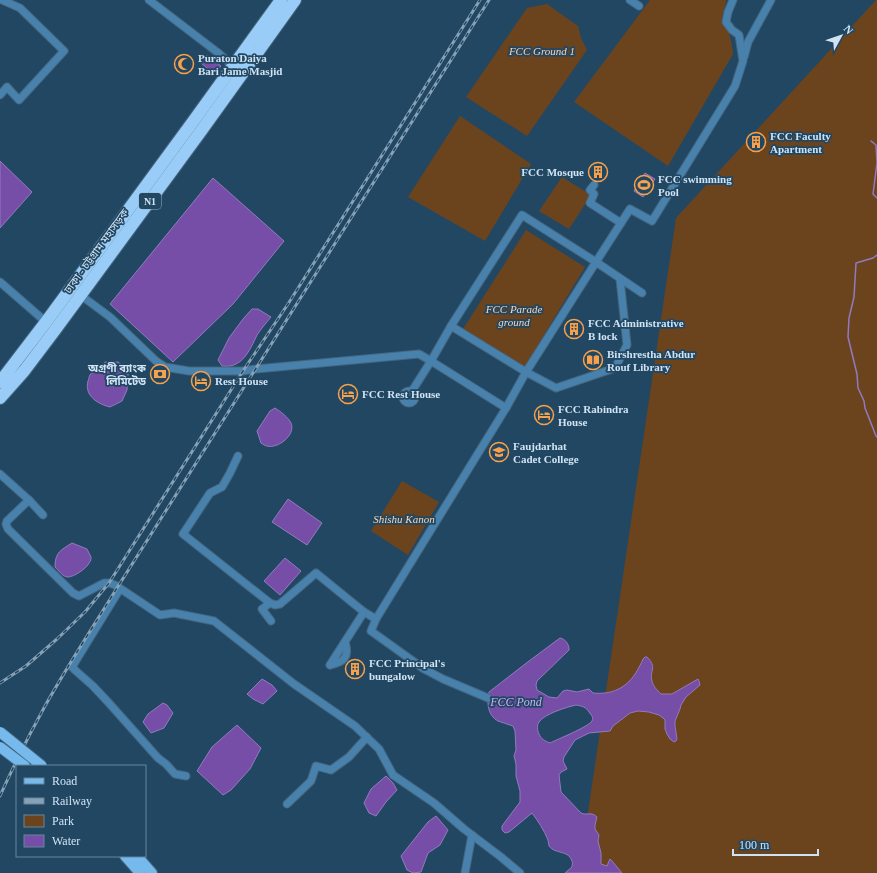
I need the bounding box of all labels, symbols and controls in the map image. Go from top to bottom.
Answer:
north arrow [821,16,861,56]
text: N [842,23,856,37]
park label: FCC Ground 1 [508,45,575,57]
place label: Puraton Daiya Bari Jame Masjid [198,52,282,77]
mosque icon: Puraton Daiya Bari Jame Masjid [173,53,195,75]
place label: FCC Faculty Apartment [770,130,831,155]
building icon: FCC Faculty Apartment [745,131,767,153]
building icon: FCC Mosque [587,161,609,183]
place label: FCC Mosque [521,166,584,178]
place label: FCC swimming Pool [658,173,732,198]
sports icon: FCC swimming Pool [633,174,655,196]
road number: N1 [139,193,161,209]
street label: ঢাকা - চট্টগ্রাম মহাসড়ক [61,206,131,296]
park label: FCC Parade ground [485,303,542,328]
place label: FCC Administrative B lock [588,317,684,342]
building icon: FCC Administrative B lock [563,318,585,340]
place label: Birshrestha Abdur Rouf Library [607,348,695,373]
library icon: Birshrestha Abdur Rouf Library [582,349,604,371]
place label: অগ্রণী ব্যাংক লিমিটেড [87,362,147,387]
bank icon: অগ্রণী ব্যাংক লিমিটেড [149,363,171,385]
hotel icon: Rest House [190,370,212,392]
place label: Rest House [215,375,268,387]
hotel icon: FCC Rest House [337,383,359,405]
place label: FCC Rest House [362,388,440,400]
place label: FCC Rabindra House [558,403,629,428]
hotel icon: FCC Rabindra House [533,404,555,426]
place label: Faujdarhat Cadet College [513,440,579,465]
school or university icon: Faujdarhat Cadet College [488,441,510,463]
park label: Shishu Kanon [373,513,435,525]
place label: FCC Principal's bungalow [369,657,446,682]
building icon: FCC Principal's bungalow [344,658,366,680]
water label: FCC Pond [489,695,543,709]
legend [16,765,146,857]
text: Road [52,774,77,788]
text: Railway [52,794,92,808]
text: Park [52,814,74,828]
scale bar [733,831,818,857]
text: Water [52,834,80,848]
text: 100 m [739,838,770,852]

